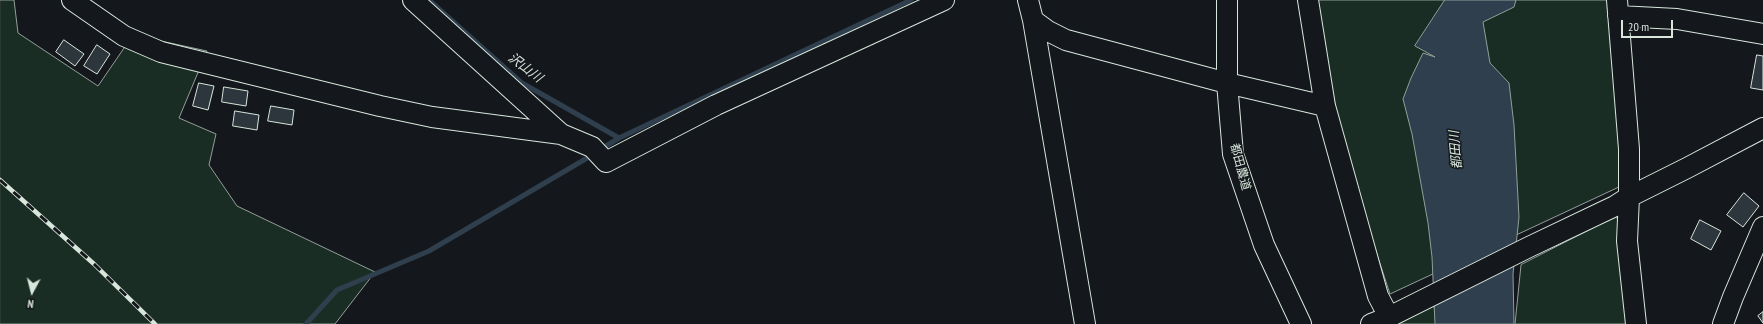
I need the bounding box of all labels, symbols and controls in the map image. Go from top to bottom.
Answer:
scale bar [1623,12,1675,38]
text: 20 m [1628,19,1649,34]
water label: 沢山川 [505,50,545,86]
water label: 都田川 [1447,130,1465,170]
street label: 都田農道 [1227,142,1253,192]
north arrow [12,272,52,312]
text: N [27,297,34,311]

